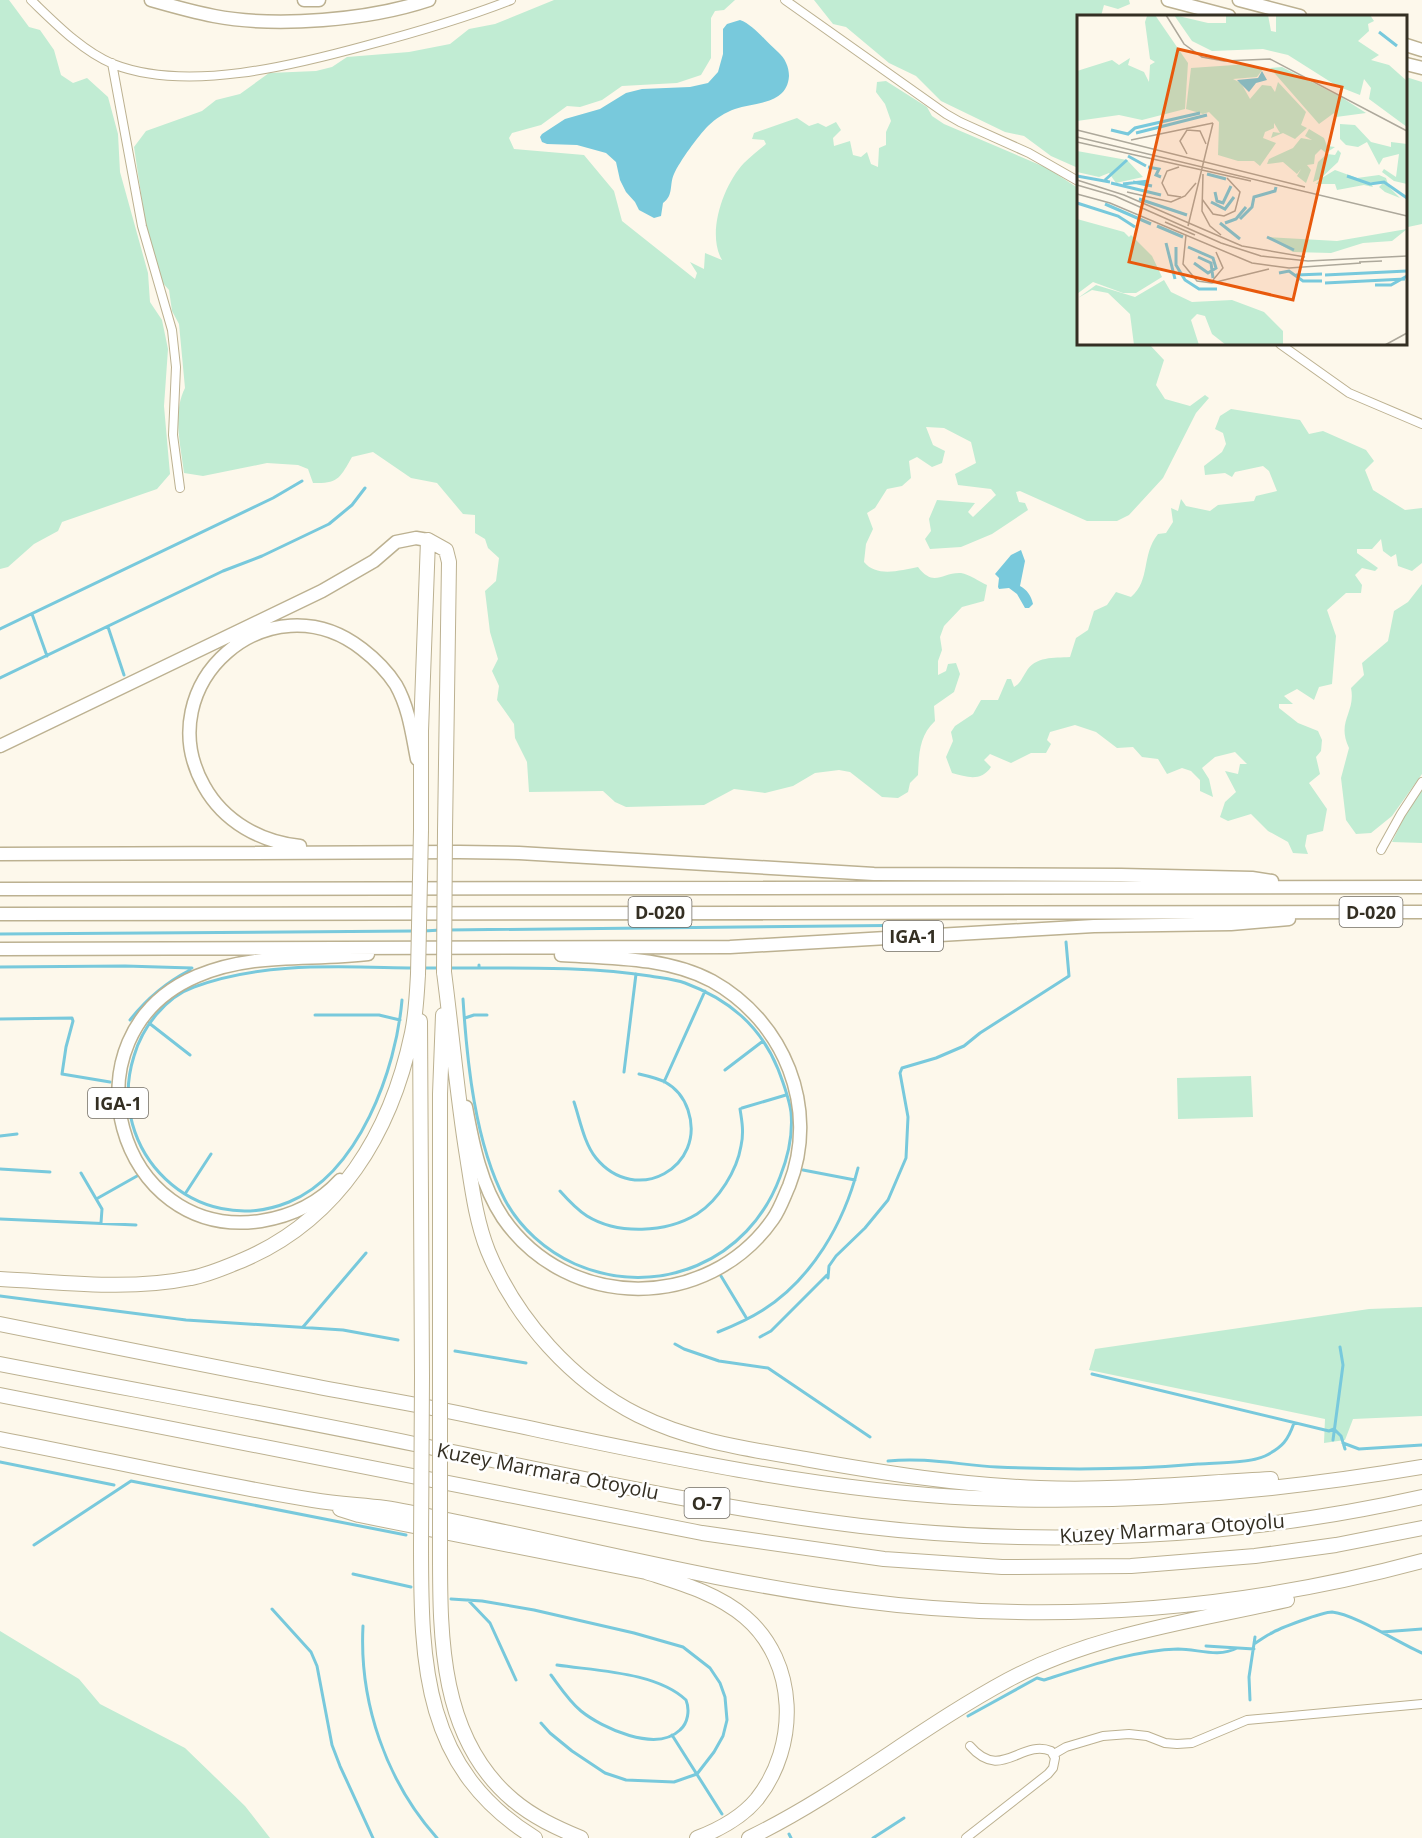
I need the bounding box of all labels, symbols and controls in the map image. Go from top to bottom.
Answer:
inset map [1077,15,1407,345]
road number: D-020 [628,897,692,927]
road number: D-020 [1340,897,1402,927]
road number: IGA-1 [883,921,943,951]
road number: IGA-1 [88,1088,148,1118]
street label: Kuzey Marmara Otoyolu [435,1436,661,1506]
road number: O-7 [684,1488,730,1518]
street label: Kuzey Marmara Otoyolu [1058,1507,1286,1549]

